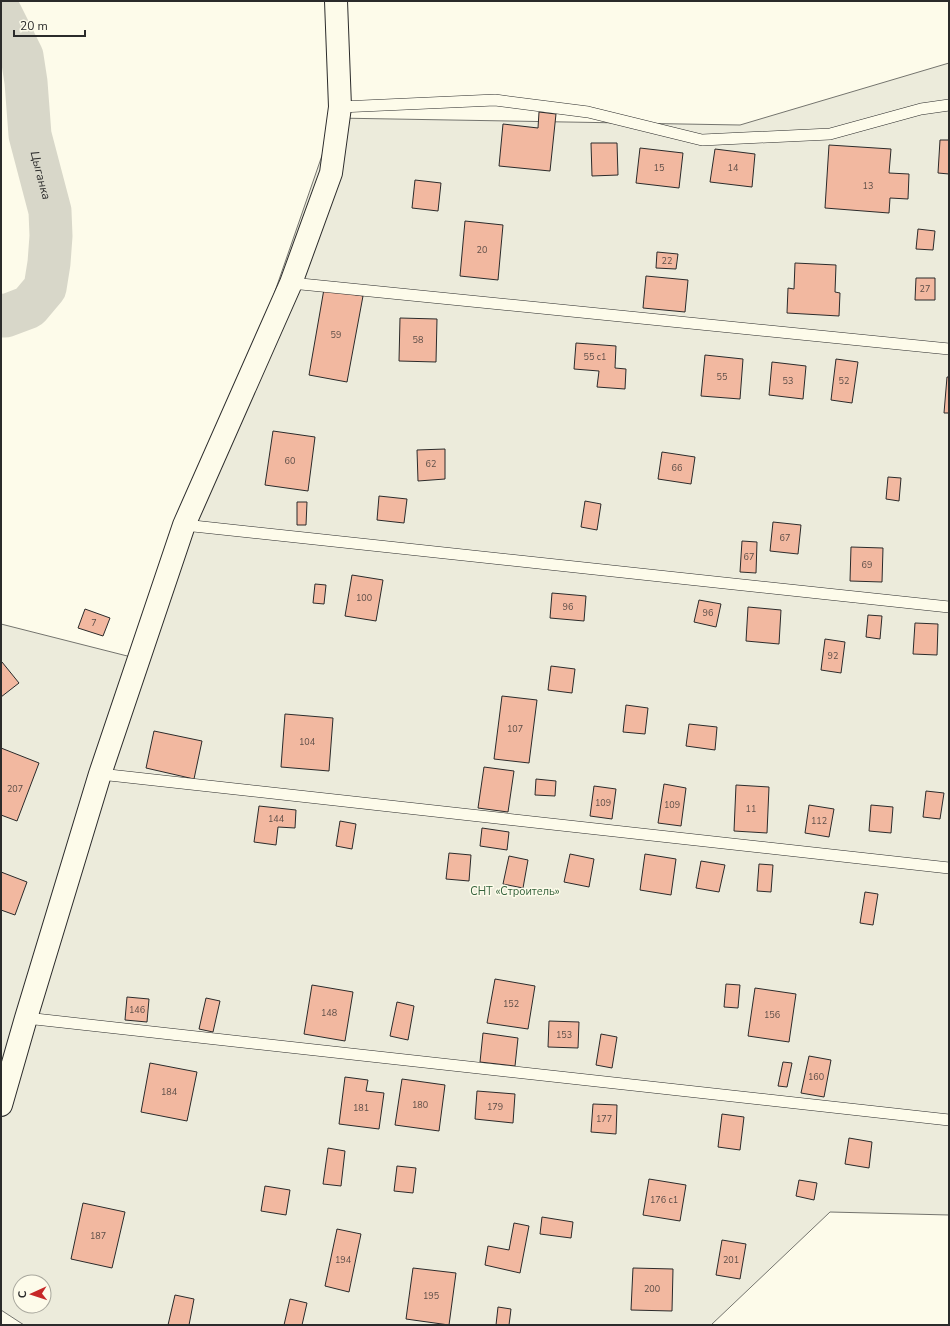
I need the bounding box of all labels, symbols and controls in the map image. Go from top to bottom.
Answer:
scale bar [14,12,85,38]
text: 20 m [20,18,48,34]
water label: Цыганка [27,149,55,201]
house number: 15 [654,162,664,174]
house number: 14 [728,162,739,174]
house number: 13 [863,180,873,192]
house number: 20 [477,244,487,256]
house number: 22 [662,255,672,267]
house number: 27 [920,283,930,295]
house number: 59 [331,329,341,341]
house number: 58 [413,334,423,346]
house number: 55 с1 [584,351,606,363]
house number: 55 [717,371,727,383]
house number: 53 [783,375,793,387]
house number: 52 [839,375,849,387]
house number: 60 [285,455,295,467]
house number: 62 [426,458,436,470]
house number: 66 [672,462,682,474]
house number: 67 [780,532,790,544]
house number: 67 [744,551,754,563]
house number: 69 [862,559,872,571]
house number: 100 [356,592,372,604]
house number: 96 [563,601,573,613]
house number: 96 [703,607,713,619]
house number: 7 [91,617,97,629]
house number: 92 [828,650,838,662]
house number: 107 [507,723,523,735]
house number: 104 [299,736,316,748]
house number: 207 [7,783,23,795]
house number: 109 [595,797,611,809]
house number: 109 [664,799,680,811]
house number: 11 [746,803,756,815]
house number: 144 [268,813,285,825]
house number: 112 [811,815,827,827]
park label: СНТ «Строитель» [470,884,560,899]
house number: 152 [503,998,519,1010]
house number: 146 [129,1004,145,1016]
house number: 148 [321,1007,337,1019]
house number: 156 [764,1009,780,1021]
house number: 153 [556,1029,572,1041]
house number: 160 [808,1071,824,1083]
house number: 184 [161,1086,178,1098]
house number: 180 [412,1099,428,1111]
house number: 179 [487,1101,503,1113]
house number: 181 [353,1102,369,1114]
house number: 177 [596,1113,612,1125]
house number: 176 с1 [650,1194,678,1206]
house number: 187 [90,1230,106,1242]
house number: 194 [335,1254,352,1266]
house number: 201 [723,1254,739,1266]
north arrow [12,1274,52,1314]
house number: 200 [644,1283,660,1295]
text: С [15,1290,30,1299]
house number: 195 [423,1290,439,1302]

